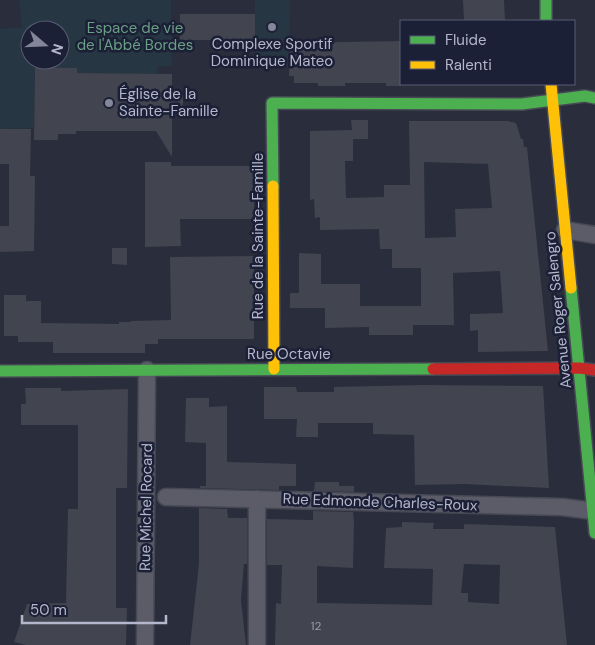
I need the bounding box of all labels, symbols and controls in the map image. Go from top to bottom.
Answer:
park label: Espace de vie de l'Abbé Bordes [77,18,193,55]
north arrow [20,20,70,70]
legend [400,20,575,85]
marker: Complexe Sportif Dominique Mateo [266,21,278,33]
text: Fluide [445,30,487,50]
place label: Complexe Sportif Dominique Mateo [211,34,333,71]
text: N [47,41,67,57]
text: Ralenti [445,55,492,75]
place label: Église de la Sainte-Famille [119,84,218,121]
marker: Église de la Sainte-Famille [103,97,115,109]
street label: Rue de la Sainte-Famille [248,153,268,319]
street label: Avenue Roger Salengro [540,230,576,390]
street label: Rue Octavie [247,344,331,364]
street label: Rue Michel Rocard [135,443,157,571]
street label: Rue Edmonde Charles-Roux [282,489,478,515]
scale bar [22,592,166,624]
text: 50 m [30,600,67,620]
house number: 12 [311,618,321,634]

